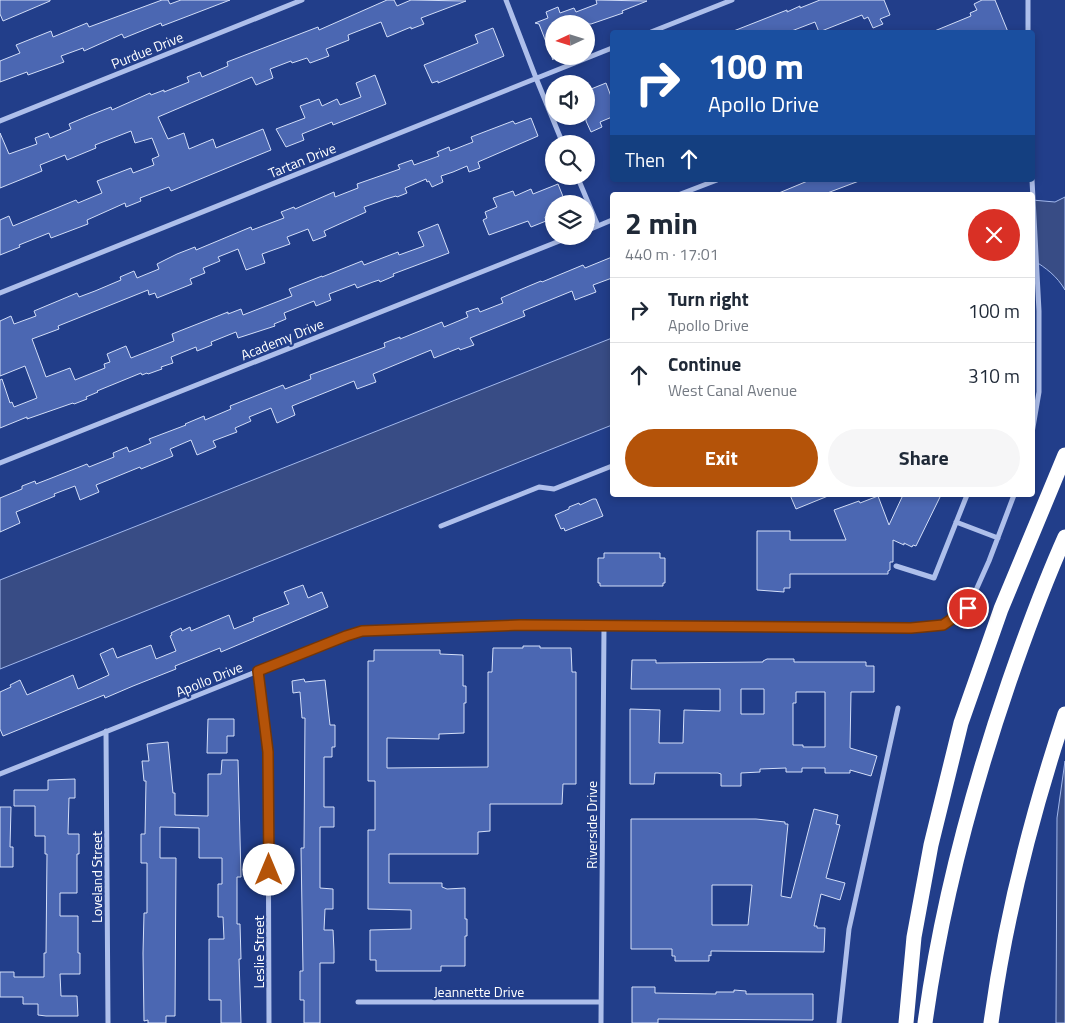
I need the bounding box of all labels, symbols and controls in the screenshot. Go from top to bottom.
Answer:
north arrow [545,15,595,65]
map controls [545,15,595,245]
street label: Purdue Drive [108,26,186,74]
text: 100 m [708,39,804,93]
icon: right [625,50,690,115]
button: sound [545,75,595,125]
text: Apollo Drive [708,87,819,121]
button: search [545,135,595,185]
street label: Tartan Drive [265,137,339,183]
text: Then [625,145,665,174]
icon: ahead [675,145,703,173]
button: layers [545,195,595,245]
text: 2 min [625,200,698,246]
button: close [968,209,1020,261]
text: 440 m · 17:01 [625,242,719,266]
text: Turn right [668,284,749,313]
icon: right [625,296,653,324]
text: 100 m [968,296,1020,325]
street label: Academy Drive [237,313,327,365]
text: Apollo Drive [668,313,749,337]
text: Continue [668,349,741,378]
icon: ahead [625,361,653,389]
text: 310 m [968,361,1020,390]
text: West Canal Avenue [668,378,797,402]
button: Exit [625,429,818,487]
button: Share [828,429,1020,487]
pin [947,587,989,629]
icon: arrive [954,594,982,622]
street label: Apollo Drive [172,656,246,702]
street label: Riverside Drive [581,781,602,869]
street label: Loveland Street [86,831,107,923]
position arrow [242,843,294,895]
street label: Leslie Street [248,916,269,988]
street label: Jeannette Drive [434,981,524,1002]

